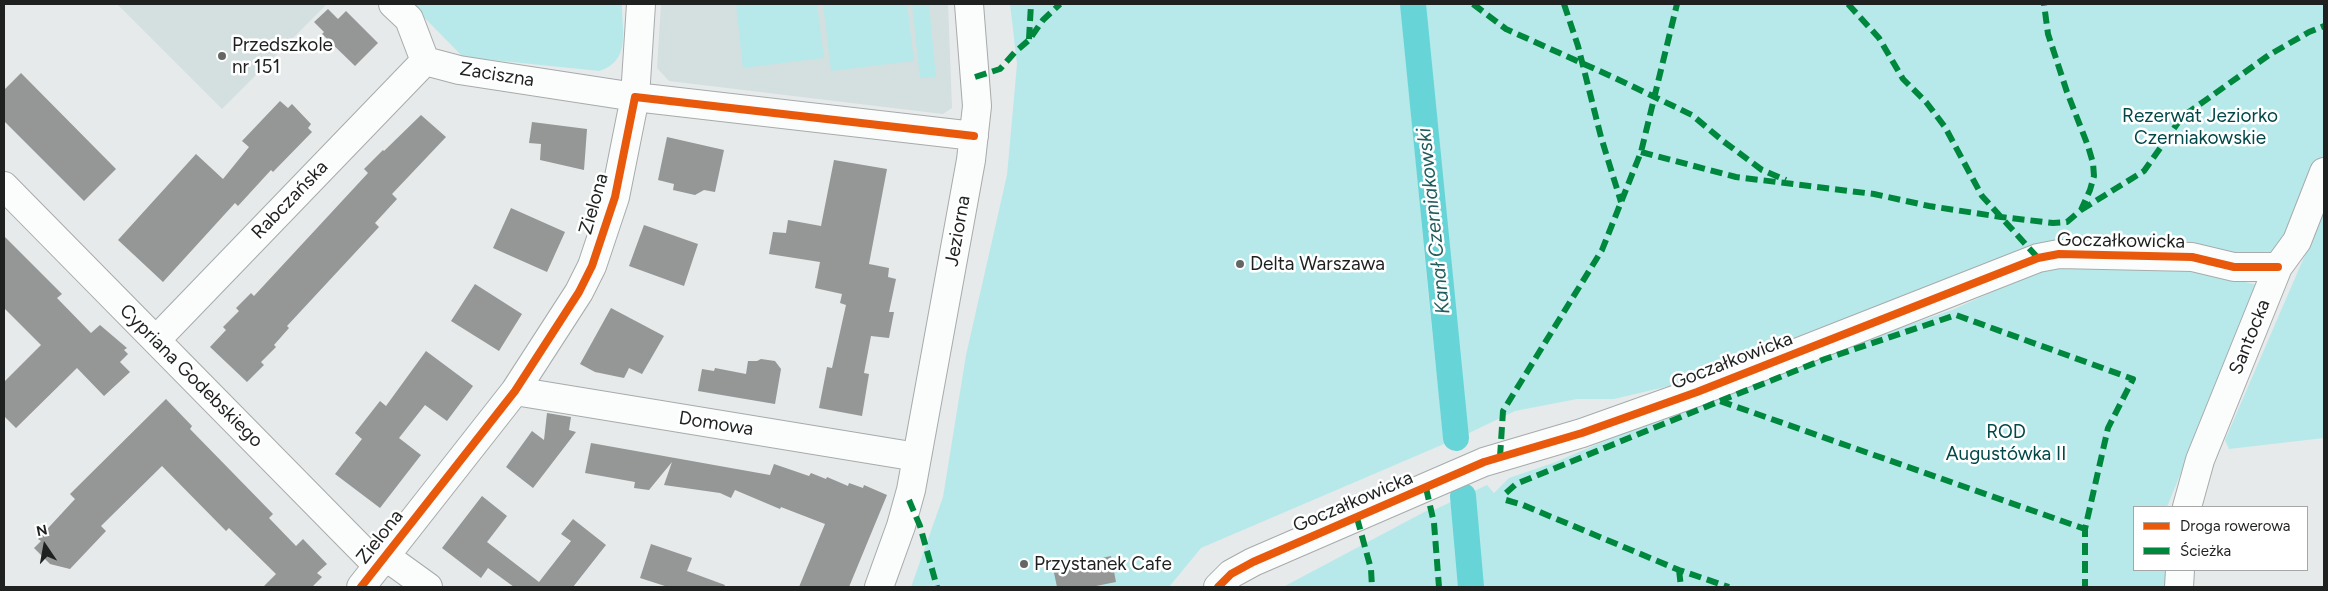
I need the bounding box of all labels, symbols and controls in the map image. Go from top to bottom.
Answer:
place label: Przedszkole nr 151 [232,34,333,78]
marker: Przedszkole nr 151 [216,50,228,62]
street label: Zaciszna [458,58,536,92]
park label: Rezerwat Jeziorko Czerniakowskie [2122,105,2278,149]
water label: Kanał Czerniakowski [1412,127,1456,315]
street label: Rabczańska [247,156,333,244]
street label: Zielona [574,171,614,237]
street label: Jeziorna [941,194,975,268]
street label: Goczałkowicka [2057,228,2185,254]
place label: Delta Warszawa [1250,253,1385,275]
marker: Delta Warszawa [1234,258,1246,270]
street label: Santocka [2225,296,2275,378]
street label: Cypriana Godebskiego [115,300,267,452]
street label: Goczałkowicka [1668,327,1796,395]
street label: Domowa [677,407,755,441]
park label: ROD Augustówka II [1946,421,2066,465]
street label: Goczałkowicka [1290,466,1416,538]
street label: Zielona [352,505,408,569]
legend [2133,506,2308,571]
text: Droga rowerowa [2180,517,2290,535]
north arrow [20,521,70,571]
text: N [35,521,49,540]
text: Ścieżka [2180,542,2231,560]
place label: Przystanek Cafe [1034,553,1172,575]
marker: Przystanek Cafe [1018,558,1030,570]

